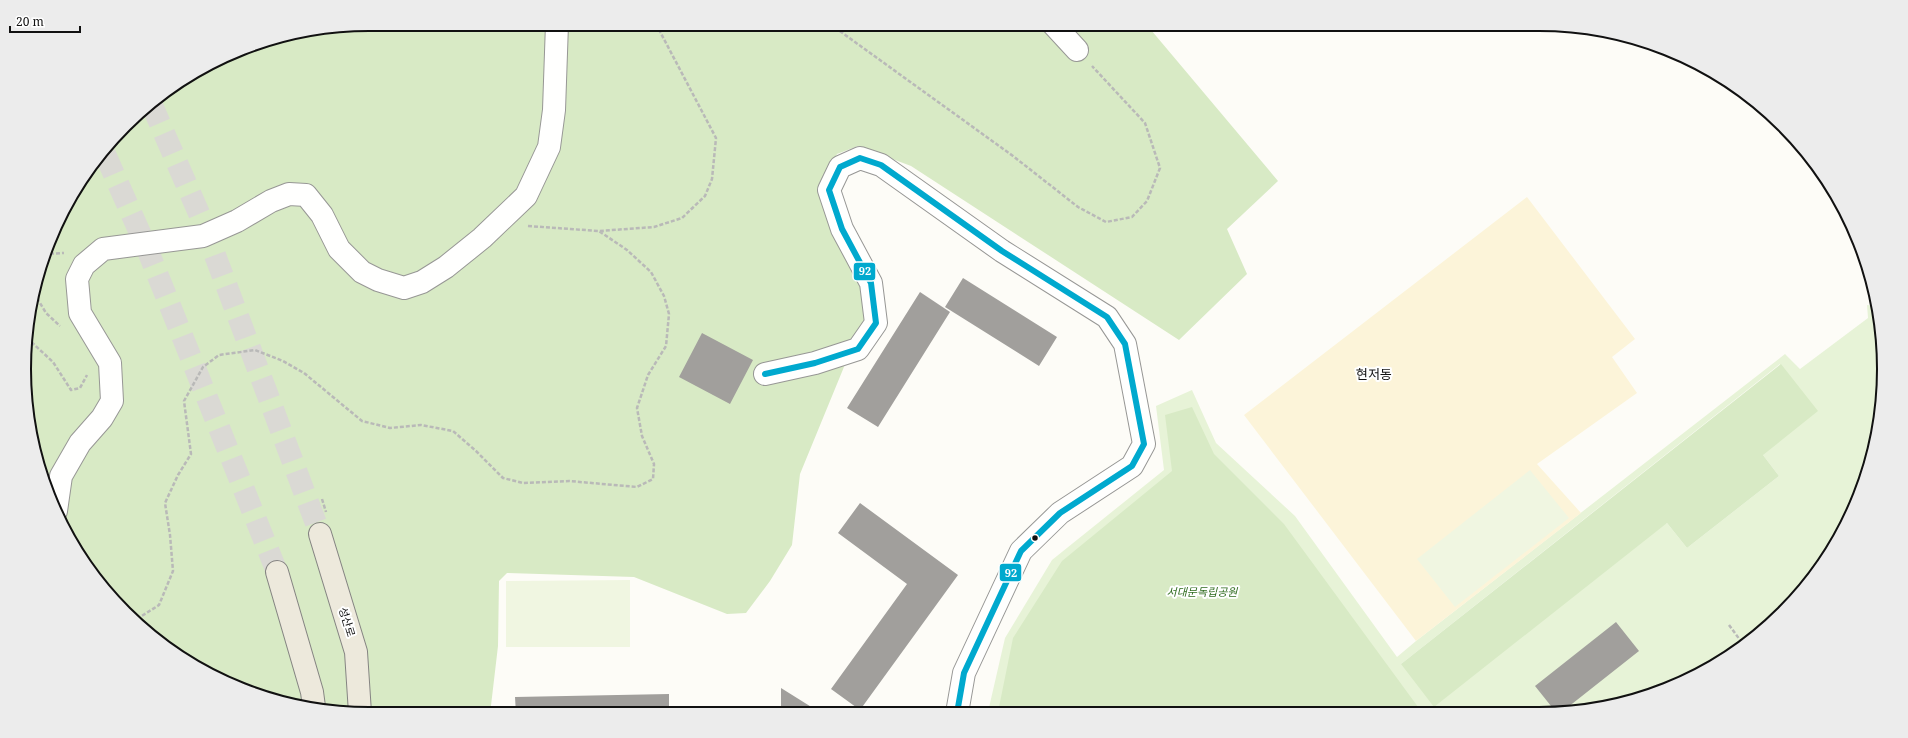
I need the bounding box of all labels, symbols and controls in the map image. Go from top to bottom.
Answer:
scale bar [10,8,80,34]
text: 20 m [16,13,44,30]
line badge: 92 [853,262,876,281]
text: 92 [859,263,871,278]
district label: 현저동 [1356,365,1392,383]
unlabelled marker [1030,533,1040,543]
line badge: 92 [999,563,1022,582]
text: 92 [1005,565,1017,580]
park label: 서대문독립공원 [1167,584,1238,599]
street label: 성산로 [336,605,359,639]

